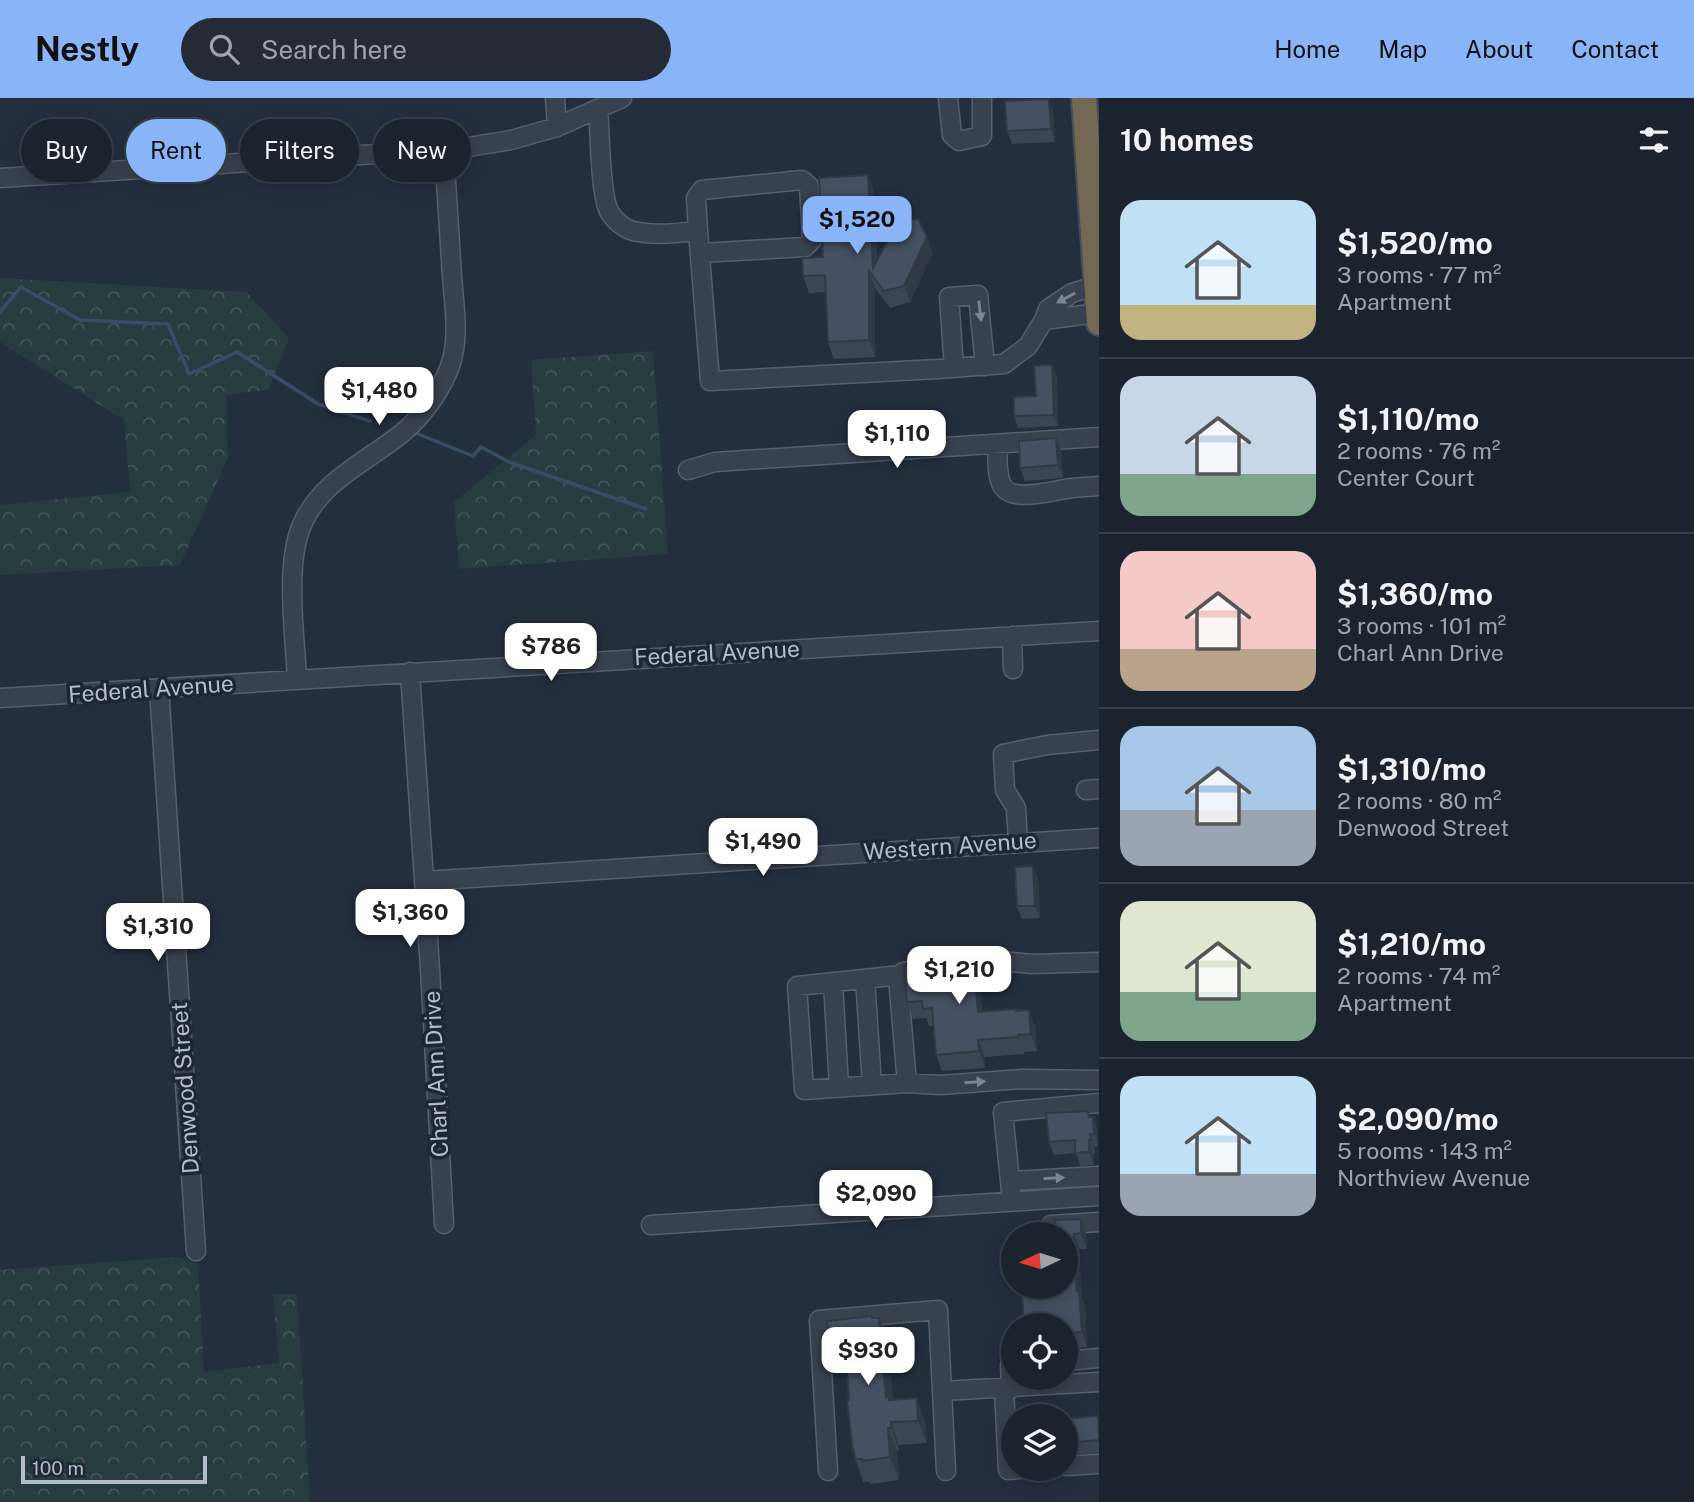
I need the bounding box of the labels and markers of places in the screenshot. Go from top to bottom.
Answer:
pin: $1,520 [800,197,914,256]
pin: $1,480 [322,368,436,427]
pin: $1,110 [840,410,954,470]
pin: $786 [510,624,592,683]
pin: $1,490 [706,818,820,878]
pin: $1,360 [353,890,467,949]
pin: $1,310 [101,904,215,963]
pin: $1,210 [902,946,1016,1006]
pin: $2,090 [819,1170,933,1230]
pin: $930 [827,1328,909,1387]

